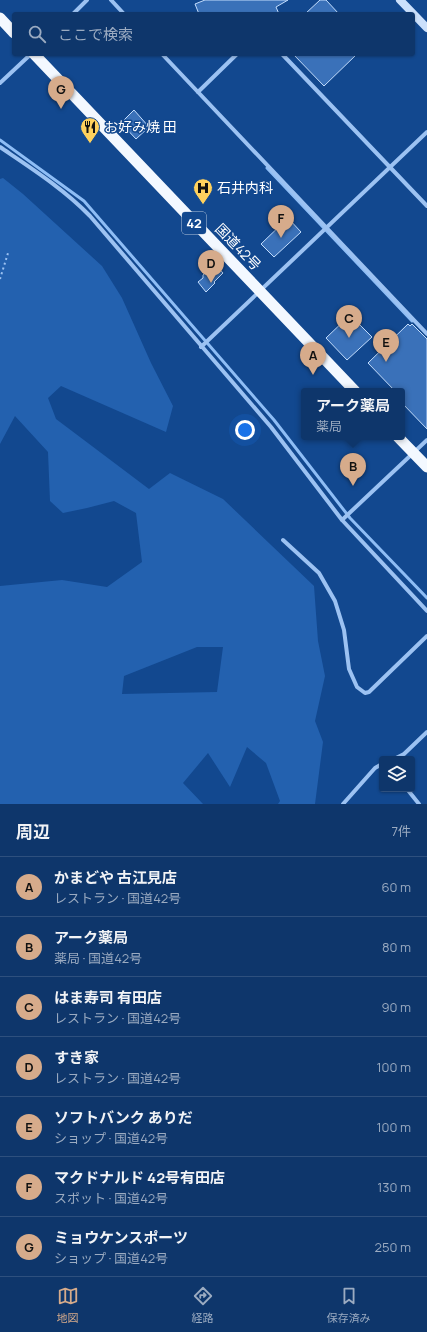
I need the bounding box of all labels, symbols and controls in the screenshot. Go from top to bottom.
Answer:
search box [12,12,415,56]
icon: search [26,23,48,45]
text: ここで検索 [58,24,133,45]
pin: G [48,76,74,109]
restaurant icon: お好み焼 田 [79,116,101,144]
place label: お好み焼 田 [104,117,177,136]
hospital icon: 石井内科 [192,177,214,205]
place label: 石井内科 [217,178,273,197]
pin: F [268,205,294,238]
road number: 42 [182,212,206,234]
street label: 国道42号 [211,219,265,274]
pin: D [198,250,224,283]
pin: C [336,305,362,338]
pin: E [373,329,399,362]
pin: A [300,342,326,375]
popup [301,388,405,440]
text: アーク薬局 [316,395,390,416]
text: 薬局 [316,417,342,435]
your location [235,420,255,440]
pin: B [340,453,366,486]
map controls [379,756,415,792]
button: layers [379,756,415,792]
text: 周辺 [16,820,50,843]
text: 7件 [391,822,411,840]
text: かまどや 古江見店 [54,867,177,888]
text: A [25,878,33,896]
text: 60 m [381,878,411,896]
text: レストラン · 国道42号 [54,889,181,907]
text: アーク薬局 [54,927,128,948]
text: B [25,938,33,956]
text: 80 m [382,938,411,956]
text: 薬局 · 国道42号 [54,949,142,967]
text: はま寿司 有田店 [54,987,162,1008]
text: C [24,998,34,1016]
text: 90 m [381,998,411,1016]
text: レストラン · 国道42号 [54,1009,181,1027]
text: すき家 [54,1047,99,1068]
text: D [24,1058,34,1076]
text: 100 m [376,1058,411,1076]
text: レストラン · 国道42号 [54,1069,181,1087]
text: ソフトバンク ありだ [54,1107,193,1128]
text: E [25,1118,33,1136]
text: 100 m [376,1118,411,1136]
text: ショップ · 国道42号 [54,1129,168,1147]
text: マクドナルド 42号有田店 [54,1167,225,1188]
text: F [26,1178,32,1196]
text: 130 m [377,1178,411,1196]
text: スポット · 国道42号 [54,1189,168,1207]
text: ミョウケンスポーツ [54,1227,188,1248]
text: G [24,1238,34,1256]
text: 250 m [375,1238,411,1256]
text: ショップ · 国道42号 [54,1249,168,1267]
tab: 地図 [57,1285,79,1325]
tab: 経路 [192,1285,214,1325]
tab: 保存済み [327,1285,371,1325]

